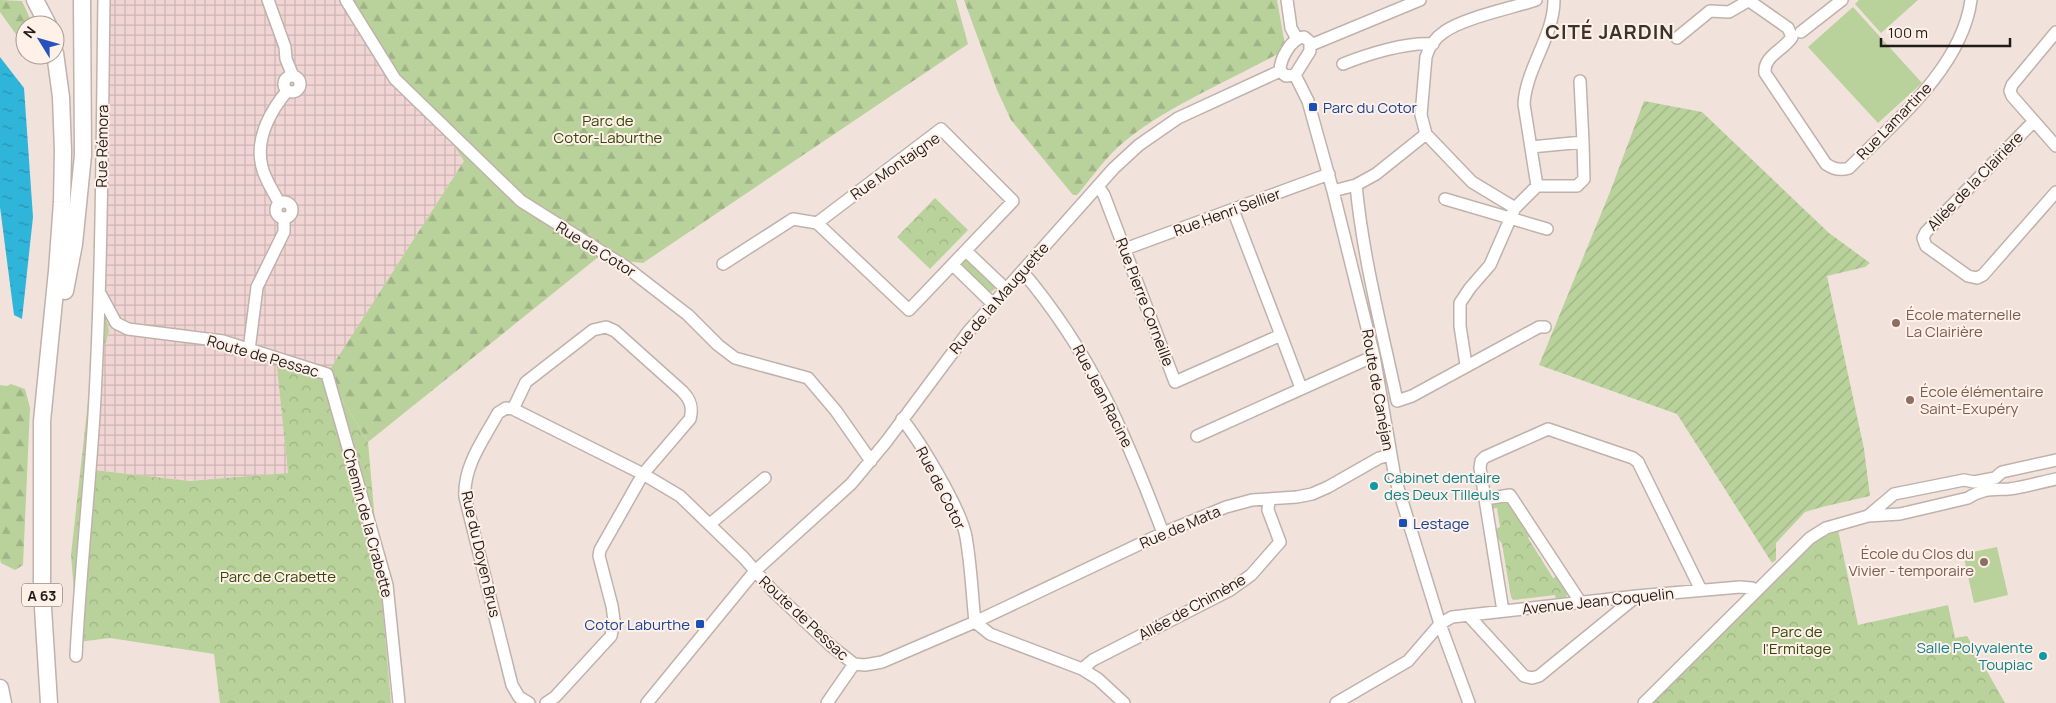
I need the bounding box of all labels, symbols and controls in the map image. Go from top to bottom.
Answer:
north arrow [15,15,65,65]
scale bar [1881,15,2010,47]
district label: CITÉ JARDIN [1545,18,1675,45]
text: N [19,22,40,42]
text: 100 m [1888,22,1928,43]
street label: Rue Lamartine [1852,78,1936,164]
place label: Parc du Cotor [1323,97,1418,118]
marker: Parc du Cotor [1307,101,1319,113]
street label: Rue Rémora [91,104,113,188]
park label: Parc de Cotor-Laburthe [554,110,663,148]
street label: Rue Montaigne [846,127,944,205]
street label: Allée de la Clairière [1922,127,2028,235]
street label: Rue Henri Sellier [1171,183,1284,241]
street label: Rue de Cotor [552,216,640,282]
street label: Rue Pierre Corneille [1111,235,1179,369]
street label: Rue de la Mauguette [945,237,1054,358]
place label: École maternelle La Clairière [1906,304,2021,342]
marker: École maternelle La Clairière [1890,317,1902,329]
street label: Route de Canéjan [1357,328,1399,453]
street label: Route de Pessac [205,330,321,382]
street label: Rue Jean Racine [1068,341,1138,451]
place label: École élémentaire Saint-Exupéry [1920,381,2044,419]
marker: École élémentaire Saint-Exupéry [1904,394,1916,406]
street label: Rue de Cotor [911,443,971,534]
street label: Chemin de la Crabette [338,446,398,600]
place label: Cabinet dentaire des Deux Tilleuls [1384,467,1501,505]
marker: Cabinet dentaire des Deux Tilleuls [1368,480,1380,492]
street label: Rue du Doyen Brus [456,489,506,619]
street label: Rue de Mata [1136,501,1224,553]
place label: Lestage [1413,513,1470,534]
marker: Lestage [1397,517,1409,529]
place label: École du Clos du Vivier - temporaire [1848,543,1974,581]
marker: École du Clos du Vivier - temporaire [1978,556,1990,568]
park label: Parc de Crabette [220,566,336,587]
street label: Allée de Chimène [1135,569,1250,645]
street label: Route de Pessac [755,571,853,665]
street label: Avenue Jean Coquelin [1521,583,1675,619]
road number: A 63 [22,584,62,606]
place label: Cotor Laburthe [585,614,690,635]
marker: Cotor Laburthe [694,618,706,630]
park label: Parc de l'Ermitage [1763,621,1831,659]
place label: Salle Polyvalente Toupiac [1916,637,2033,675]
marker: Salle Polyvalente Toupiac [2037,650,2049,662]

